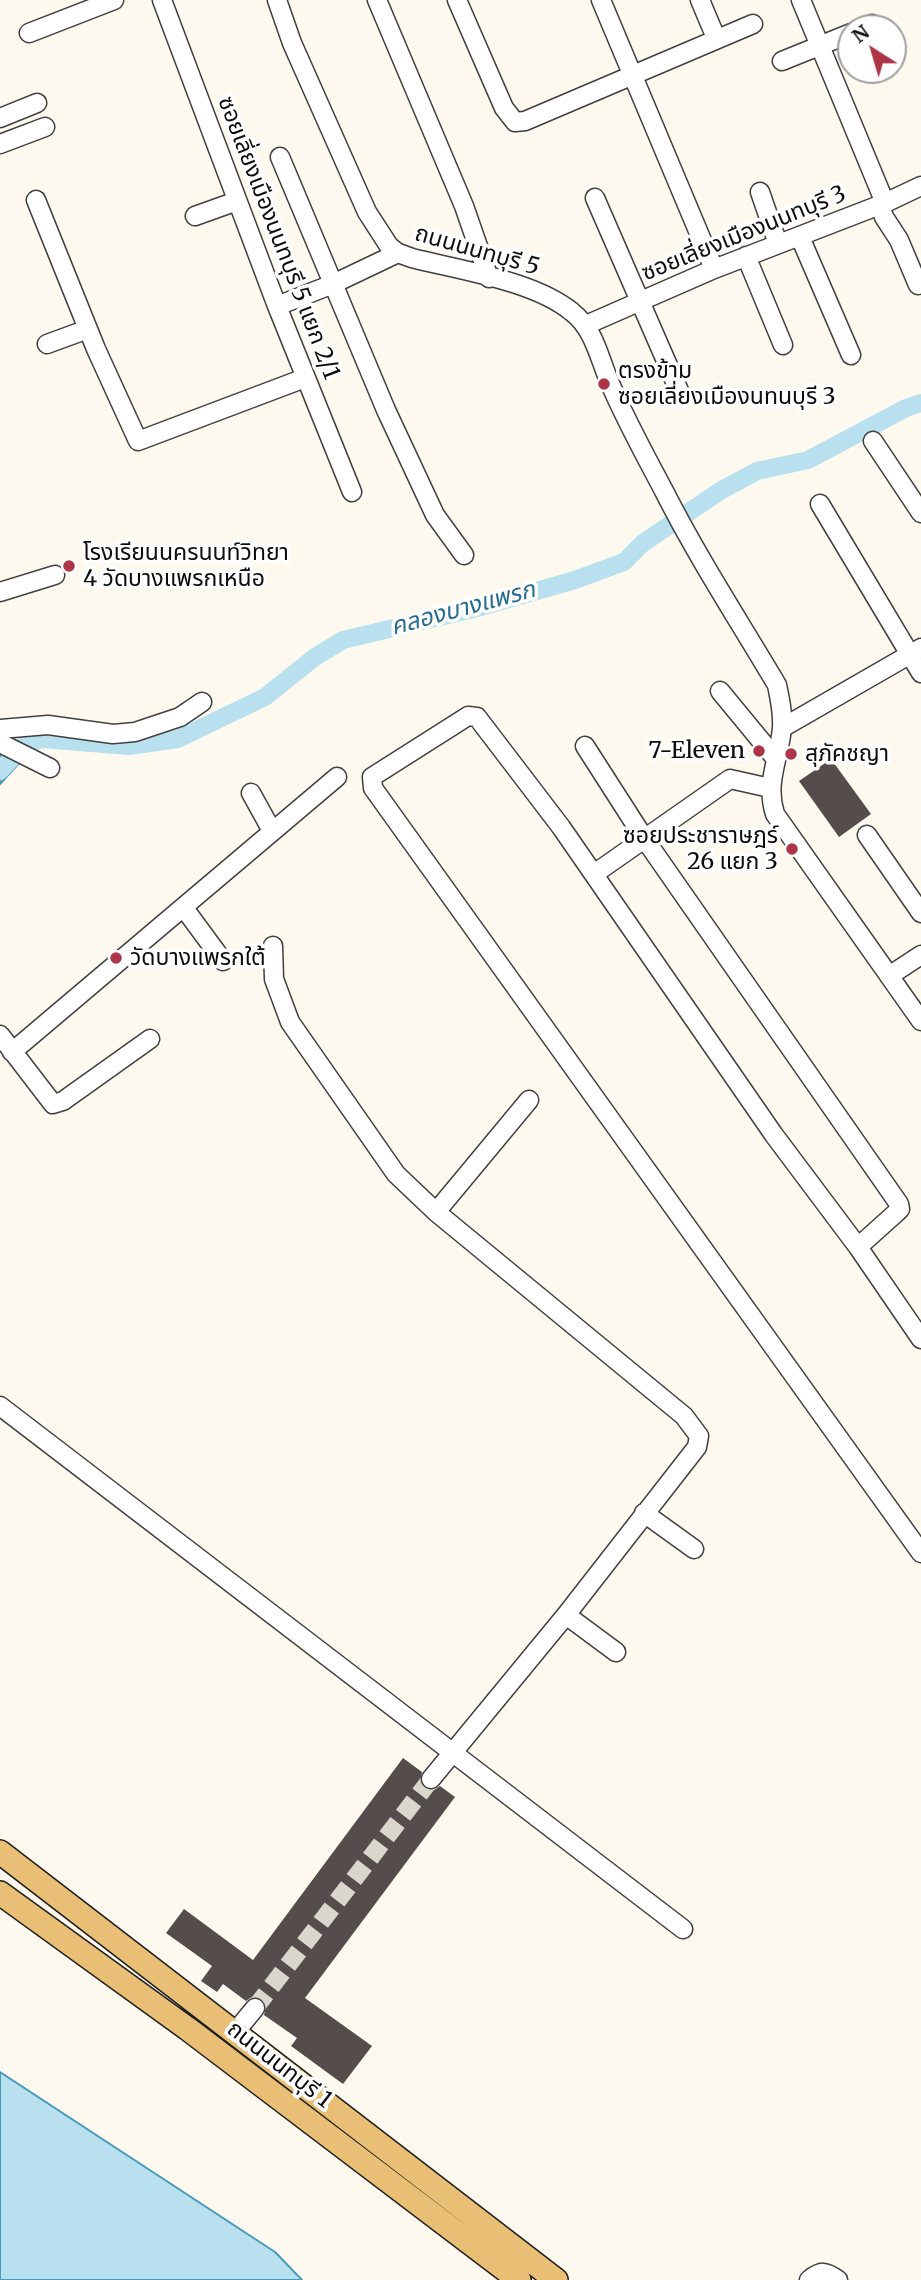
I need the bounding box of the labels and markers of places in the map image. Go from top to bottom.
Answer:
place label: ตรงข้าม ซอยเลี่ยงเมืองนทนบุรี 3 [618,357,836,411]
marker: ตรงข้าม ซอยเลี่ยงเมืองนทนบุรี 3 [596,376,612,392]
place label: โรงเรียนนครนนท์วิทยา 4 วัดบางแพรกเหนือ [83,539,289,593]
marker: โรงเรียนนครนนท์วิทยา 4 วัดบางแพรกเหนือ [61,558,77,574]
place label: 7-Eleven [648,737,745,765]
place label: สุภัคชญา [805,740,889,768]
marker: 7-Eleven [751,743,767,759]
marker: สุภัคชญา [783,746,799,762]
place label: ซอยประชาราษฎร์ 26 แยก 3 [623,822,778,876]
marker: ซอยประชาราษฎร์ 26 แยก 3 [784,841,800,857]
place label: วัดบางแพรกใต้ [130,944,266,972]
marker: วัดบางแพรกใต้ [108,950,124,966]

